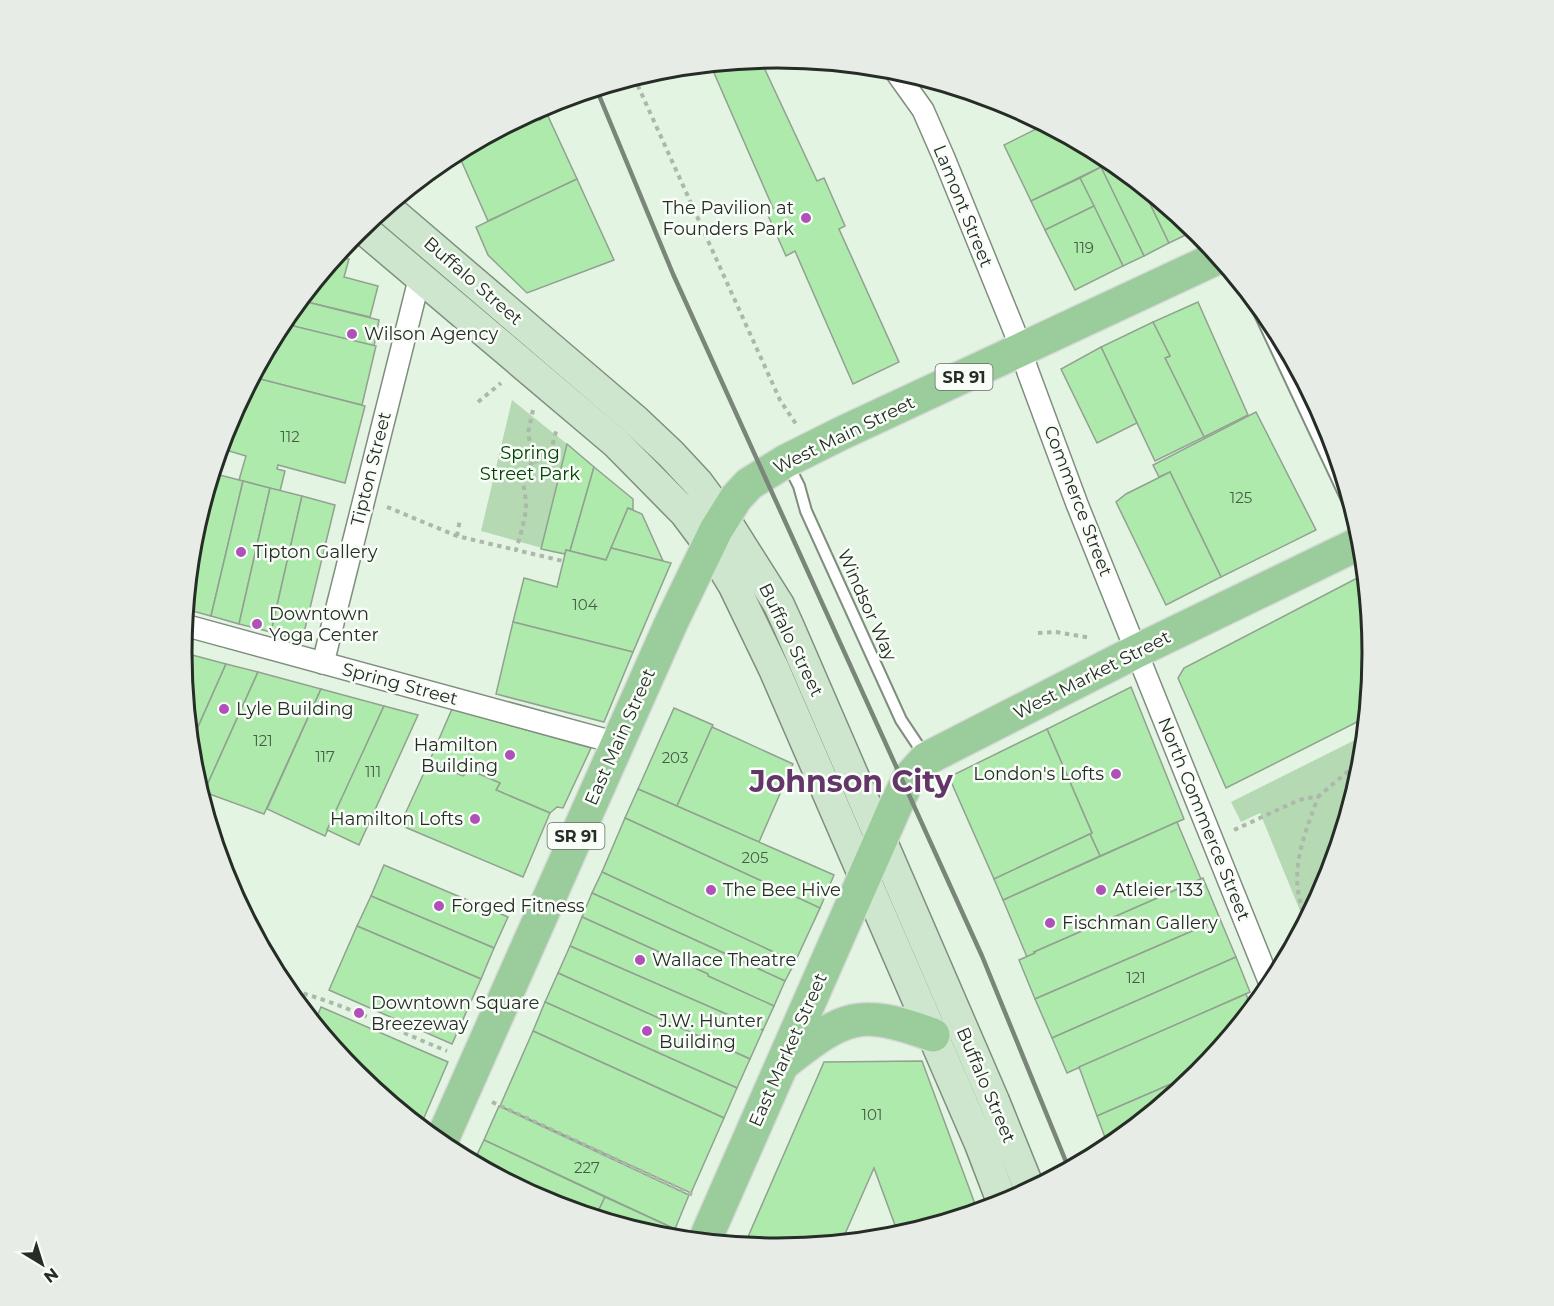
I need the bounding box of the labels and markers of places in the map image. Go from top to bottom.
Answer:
place label: The Pavilion at Founders Park [662,197,794,240]
marker: The Pavilion at Founders Park [799,211,813,225]
place label: Wilson Agency [364,323,499,345]
marker: Wilson Agency [345,327,359,341]
place label: Tipton Gallery [253,541,378,563]
marker: Tipton Gallery [234,545,248,559]
place label: Downtown Yoga Center [269,603,379,646]
marker: Downtown Yoga Center [250,617,264,631]
place label: Lyle Building [236,698,354,720]
marker: Lyle Building [217,702,231,716]
place label: Hamilton Building [414,734,498,777]
marker: Hamilton Building [503,748,517,762]
place label: London's Lofts [973,763,1104,785]
marker: London's Lofts [1109,767,1123,781]
place label: Hamilton Lofts [330,808,463,830]
marker: Hamilton Lofts [468,812,482,826]
place label: The Bee Hive [723,879,841,901]
place label: Atleier 133 [1113,879,1203,901]
marker: The Bee Hive [704,883,718,897]
marker: Atleier 133 [1094,883,1108,897]
place label: Forged Fitness [451,895,585,917]
marker: Forged Fitness [432,899,446,913]
place label: Fischman Gallery [1062,912,1218,934]
marker: Fischman Gallery [1043,916,1057,930]
place label: Wallace Theatre [652,949,797,971]
marker: Wallace Theatre [633,953,647,967]
place label: Downtown Square Breezeway [371,992,540,1035]
marker: Downtown Square Breezeway [352,1006,366,1020]
place label: J.W. Hunter Building [658,1010,763,1053]
marker: J.W. Hunter Building [640,1024,654,1038]

